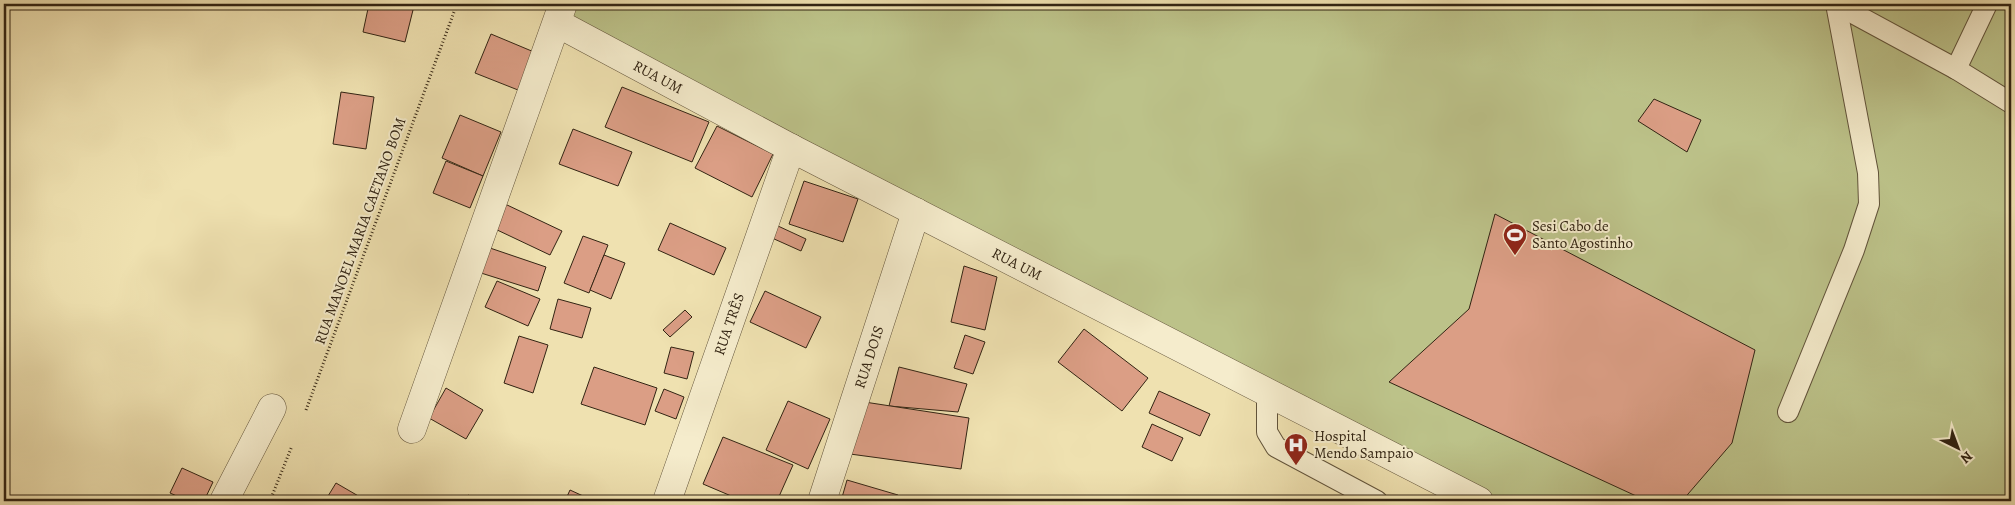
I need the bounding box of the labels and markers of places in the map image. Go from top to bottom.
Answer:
place label: Sesi Cabo de Santo Agostinho [1532,216,1633,253]
sports icon: Sesi Cabo de Santo Agostinho [1502,222,1528,256]
place label: Hospital Mendo Sampaio [1314,426,1414,463]
hospital icon: Hospital Mendo Sampaio [1283,432,1309,466]

